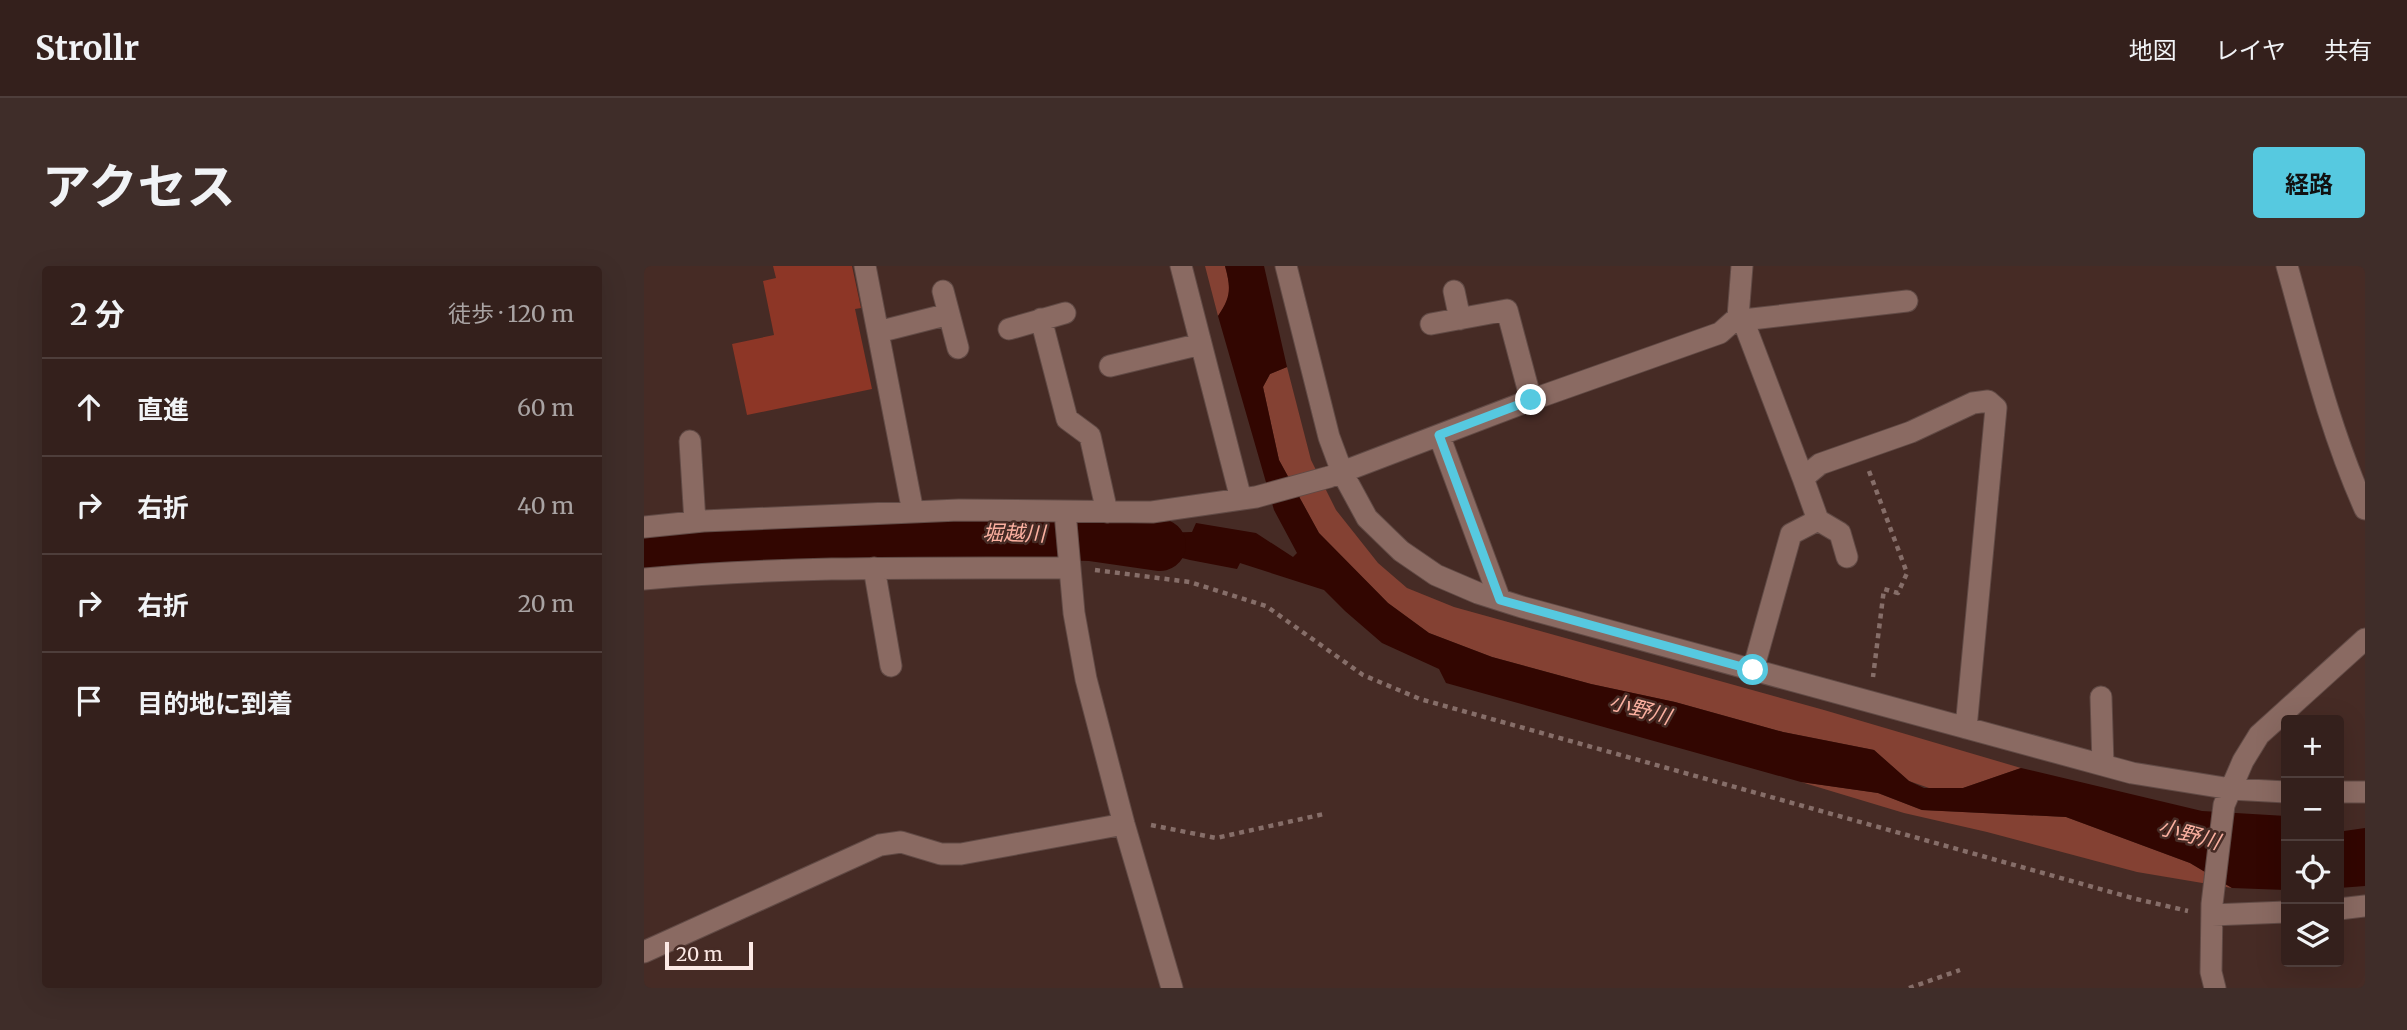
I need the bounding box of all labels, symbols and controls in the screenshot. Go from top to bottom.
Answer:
text: Strollr [35,28,139,69]
text: 地図 [2129,35,2177,66]
text: レイヤ [2215,35,2286,66]
text: 共有 [2324,35,2372,66]
button: 経路 [2253,147,2365,218]
text: アクセス [42,156,236,217]
text: 2 分 [70,295,125,333]
text: 徒歩 · 120 m [448,299,574,328]
route end [1515,384,1546,415]
icon: ahead [70,388,108,426]
text: 直進 [137,393,189,426]
text: 60 m [517,393,574,422]
icon: right [70,486,108,524]
text: 右折 [137,491,189,524]
text: 40 m [517,491,574,520]
water label: 堀越川 [982,519,1048,547]
icon: right [70,584,108,622]
text: 右折 [137,589,189,622]
text: 20 m [518,589,574,618]
route start [1737,654,1768,685]
icon: arrive [70,682,108,720]
text: 目的地に到着 [137,687,293,720]
water label: 小野川 [1606,688,1676,731]
map controls [2281,715,2344,967]
button: + [2281,715,2344,778]
button: − [2281,778,2344,841]
water label: 小野川 [2155,813,2225,856]
button: locate [2281,841,2344,904]
button: layers [2281,904,2344,967]
scale bar [665,939,752,971]
text: 20 m [676,942,723,966]

